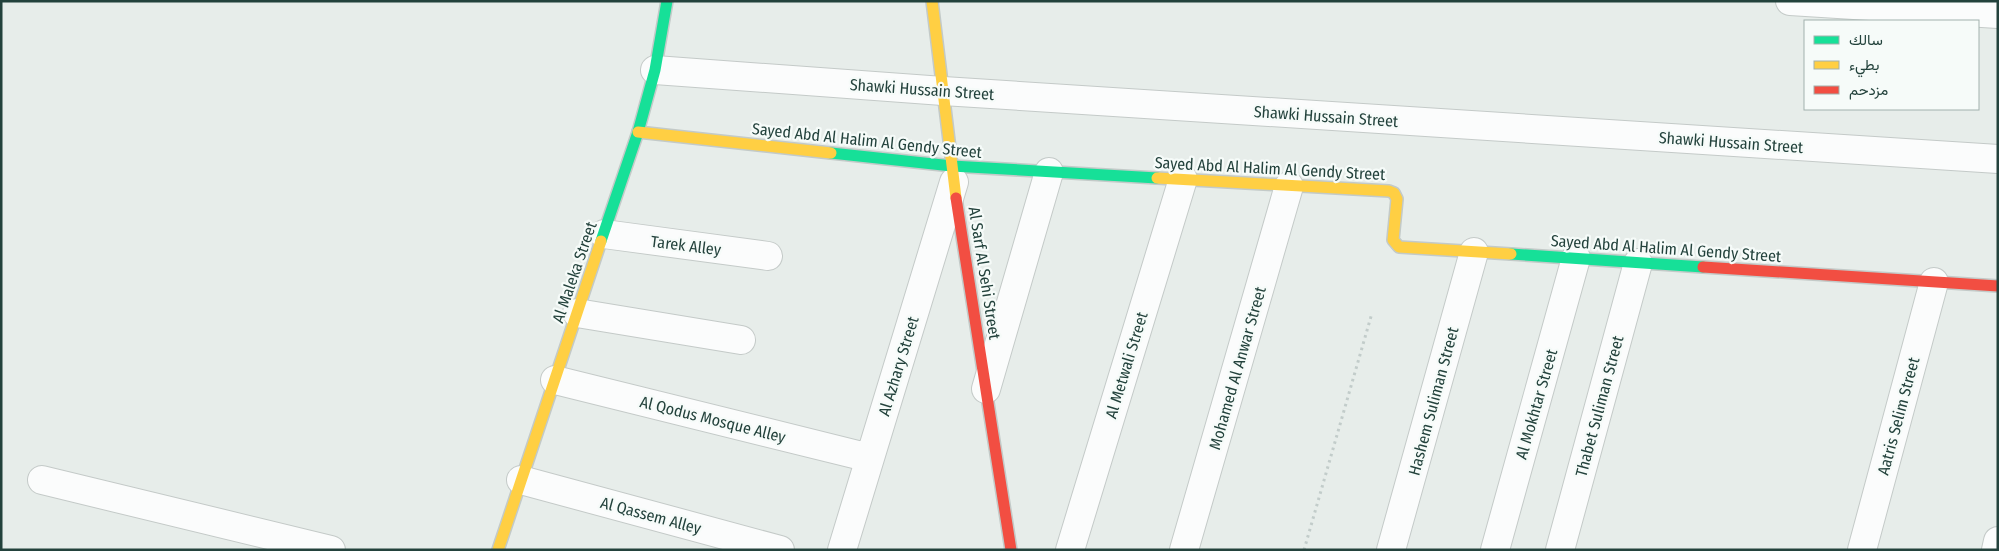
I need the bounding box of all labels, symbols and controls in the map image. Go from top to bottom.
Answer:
legend [1804,20,1979,110]
text: سالك [1849,31,1883,49]
text: بطيء [1849,56,1879,78]
street label: Shawki Hussain Street [849,75,996,104]
text: مزدحم [1849,81,1888,100]
street label: Shawki Hussain Street [1253,102,1400,131]
street label: Sayed Abd Al Halim Al Gendy Street [751,119,984,162]
street label: Shawki Hussain Street [1658,128,1805,157]
street label: Sayed Abd Al Halim Al Gendy Street [1154,153,1387,184]
street label: Al Sarf Al Sehi Street [965,205,1005,342]
street label: Al Maleka Street [548,218,601,325]
street label: Sayed Abd Al Halim Al Gendy Street [1550,231,1783,266]
street label: Tarek Alley [650,232,723,259]
street label: Mohamed Al Anwar Street [1205,284,1270,452]
street label: Al Metwali Street [1101,309,1152,421]
street label: Al Azhary Street [874,313,923,418]
street label: Hashem Suliman Street [1405,324,1463,477]
street label: Thabet Suliman Street [1571,333,1628,479]
street label: Al Mokhtar Street [1512,346,1561,461]
street label: Aatris Selim Street [1874,354,1924,477]
street label: Al Qodus Mosque Alley [638,392,788,447]
street label: Al Qassem Alley [599,493,704,538]

